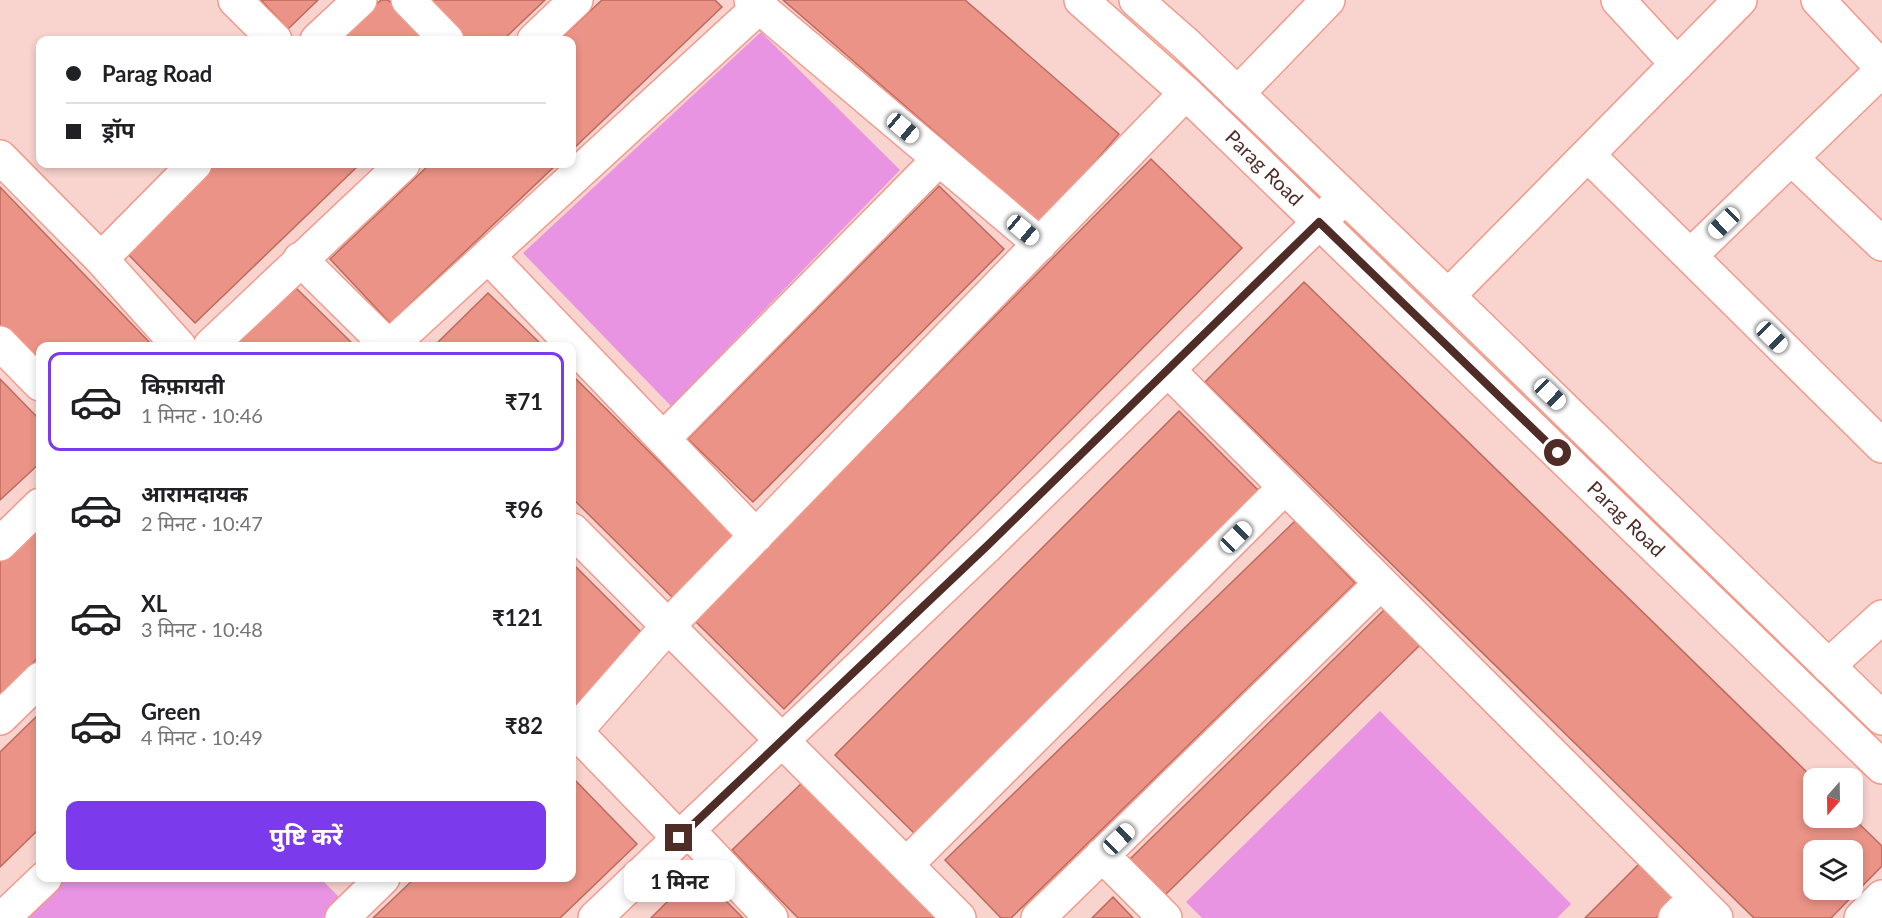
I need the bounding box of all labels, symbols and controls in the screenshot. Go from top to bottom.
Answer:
text: Parag Road [102,60,212,87]
car [883,110,923,146]
text: ड्रॉप [102,116,135,143]
street label: Parag Road [1221,124,1308,210]
car [1705,204,1743,242]
car [1003,212,1043,248]
car [1753,318,1791,356]
text: किफ़ायती [141,372,225,399]
icon: car [69,375,123,429]
car [1531,375,1569,413]
text: ₹71 [505,388,543,415]
text: 1 मिनट · 10:46 [141,403,263,427]
route start [1544,439,1571,466]
street label: Parag Road [1583,475,1670,561]
text: आरामदायक [141,480,248,507]
icon: car [69,483,123,537]
text: ₹96 [505,496,543,523]
text: 2 मिनट · 10:47 [141,511,263,535]
car [1217,518,1255,556]
text: XL [141,590,167,617]
icon: car [69,591,123,645]
text: ₹121 [492,604,543,631]
text: 3 मिनट · 10:48 [141,617,263,641]
text: Green [141,698,201,725]
icon: car [69,699,123,753]
text: ₹82 [505,712,543,739]
text: 4 मिनट · 10:49 [141,725,263,749]
north arrow [1803,768,1863,828]
map controls [1803,768,1863,900]
button: पुष्टि करें [66,801,546,870]
car [1100,820,1138,858]
route end [665,824,692,851]
button: layers [1803,840,1863,900]
callout: 1 मिनट [624,859,734,901]
text: 1 मिनट [650,869,709,893]

